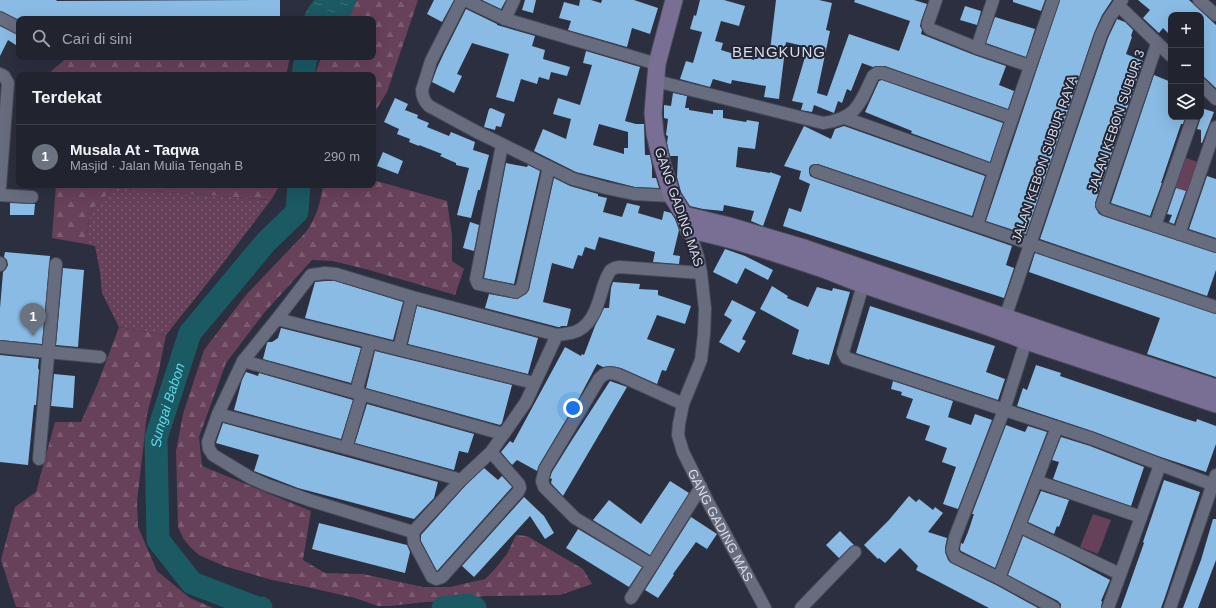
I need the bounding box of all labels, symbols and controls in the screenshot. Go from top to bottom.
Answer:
map controls [1168,12,1204,120]
button: + [1168,12,1204,48]
search box [16,16,376,60]
icon: search [30,27,52,49]
text: Cari di sini [62,30,132,47]
district label: BENGKUNG [732,43,826,60]
street label: JALAN KEBON SUBUR 3 [1085,48,1147,194]
button: − [1168,48,1204,84]
street label: JALAN KEBON SUBUR RAYA [1008,73,1080,245]
button: layers [1168,84,1204,120]
text: Terdekat [32,88,102,107]
text: Musala At - Taqwa [70,141,199,158]
street label: GANG GADING MAS [652,145,707,269]
text: 1 [41,149,49,164]
text: 290 m [324,149,360,164]
text: Masjid · Jalan Mulia Tengah B [70,158,243,173]
pin: 1 [20,303,46,336]
water label: Sungai Babon [148,361,188,448]
your location [563,398,583,418]
street label: GANG GADING MAS [685,466,757,584]

